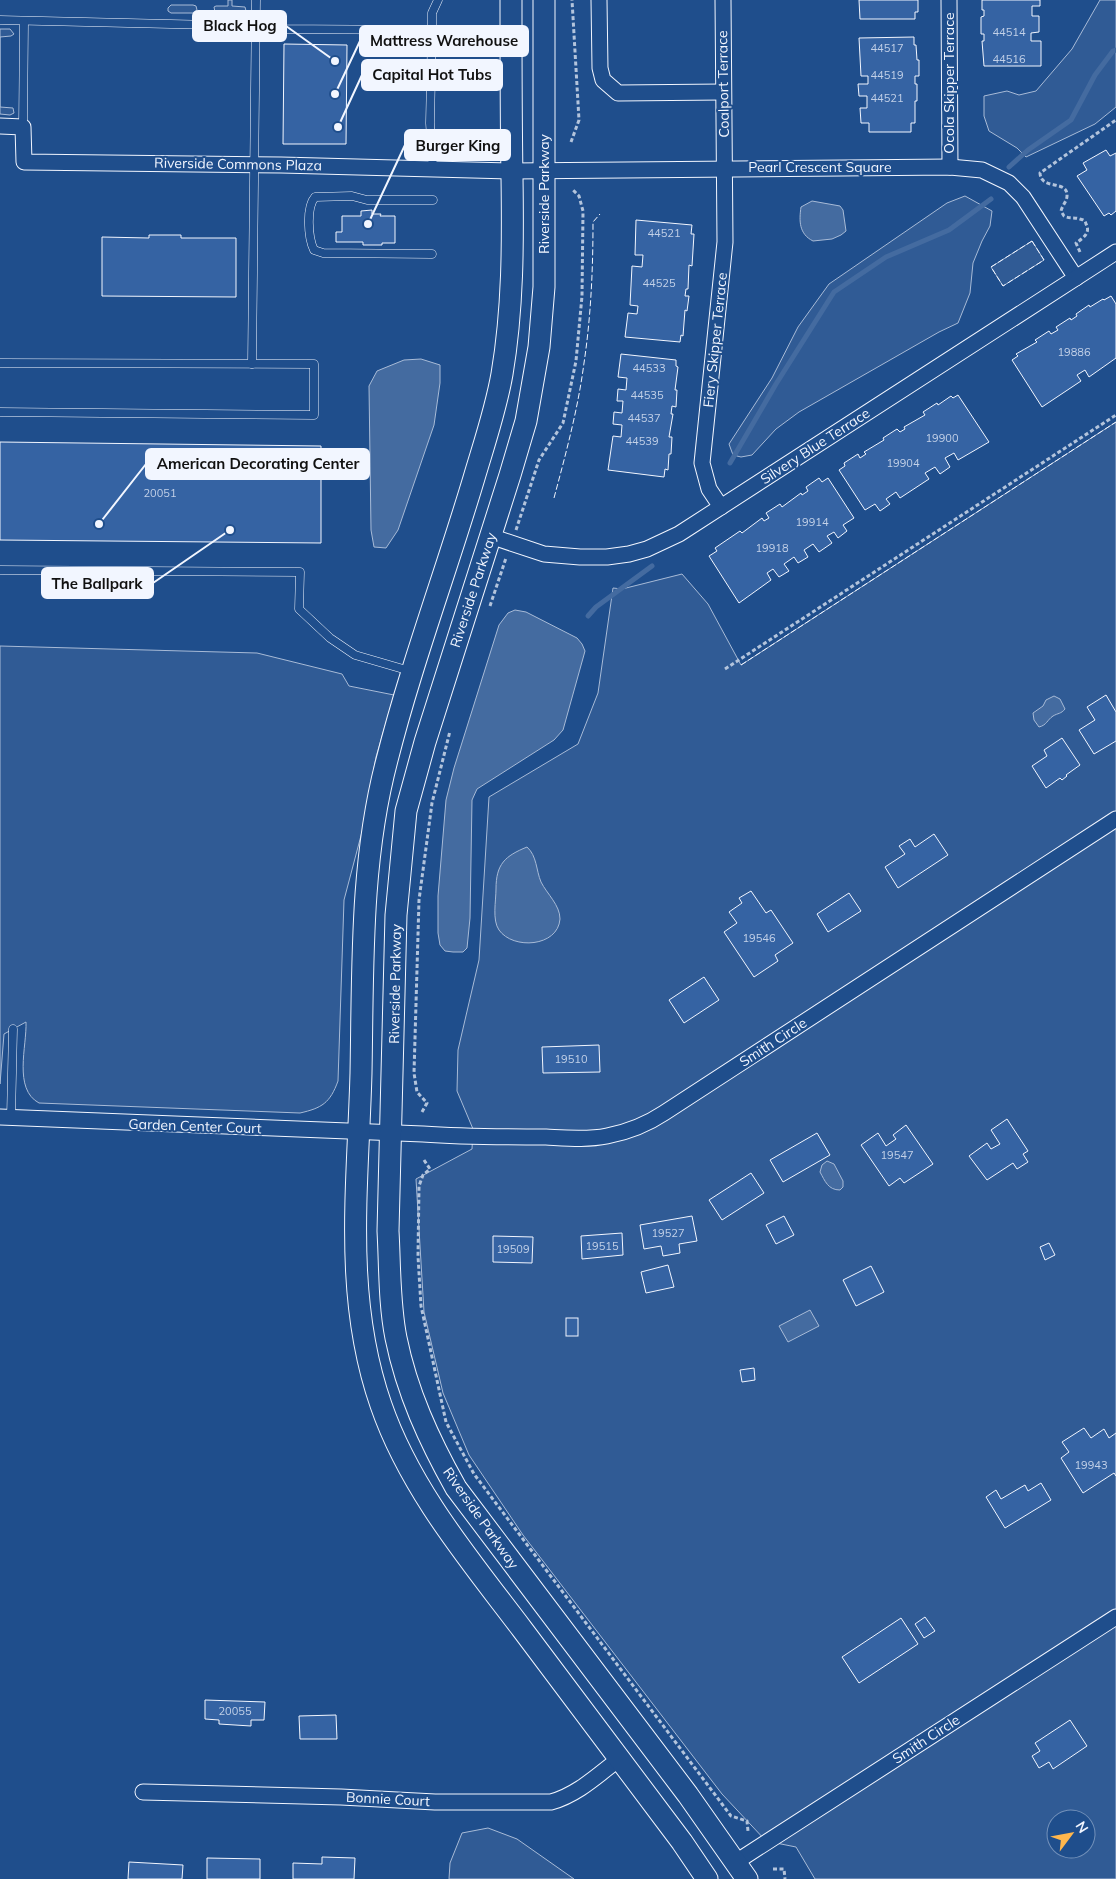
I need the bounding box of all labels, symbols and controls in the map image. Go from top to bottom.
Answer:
callout: Black Hog [193,11,286,41]
street label: Ocola Skipper Terrace [940,12,958,154]
text: Black Hog [203,16,277,35]
house number: 44514 [993,25,1026,39]
callout: Mattress Warehouse [360,26,528,56]
street label: Coalport Terrace [713,30,733,138]
text: Mattress Warehouse [370,31,518,50]
house number: 44517 [871,41,904,55]
house number: 44516 [993,52,1026,66]
callout: Capital Hot Tubs [362,60,502,90]
text: Capital Hot Tubs [372,65,492,84]
house number: 44519 [871,68,904,82]
house number: 44521 [871,91,904,105]
callout: Burger King [405,130,510,160]
street label: Riverside Parkway [535,133,553,254]
text: Burger King [416,136,500,155]
street label: Riverside Commons Plaza [154,154,322,174]
street label: Pearl Crescent Square [748,158,892,176]
house number: 44521 [648,226,681,240]
street label: Fiery Skipper Terrace [699,272,731,408]
house number: 44525 [643,276,676,290]
house number: 19886 [1058,345,1091,359]
house number: 44533 [633,361,666,375]
house number: 44535 [631,388,664,402]
street label: Silvery Blue Terrace [757,404,873,488]
house number: 44537 [628,411,661,425]
house number: 19900 [926,431,959,445]
house number: 44539 [626,434,659,448]
callout: American Decorating Center [146,449,369,479]
text: American Decorating Center [157,454,359,473]
house number: 19904 [887,456,920,470]
house number: 20051 [144,486,177,500]
house number: 19914 [796,515,829,529]
street label: Riverside Parkway [446,530,500,650]
house number: 19918 [756,541,789,555]
callout: The Ballpark [42,568,153,598]
text: The Ballpark [52,574,143,593]
street label: Riverside Parkway [385,923,405,1044]
house number: 19546 [743,931,776,945]
street label: Smith Circle [736,1014,810,1070]
house number: 19510 [555,1052,588,1066]
street label: Garden Center Court [128,1115,262,1137]
house number: 19547 [881,1148,914,1162]
house number: 19527 [652,1226,685,1240]
house number: 19515 [586,1239,619,1253]
house number: 19509 [497,1242,530,1256]
house number: 19943 [1075,1458,1108,1472]
street label: Riverside Parkway [439,1464,523,1573]
house number: 20055 [219,1704,252,1718]
street label: Smith Circle [889,1711,963,1767]
street label: Bonnie Court [346,1788,431,1810]
north arrow [1046,1809,1096,1859]
text: N [1072,1818,1092,1836]

